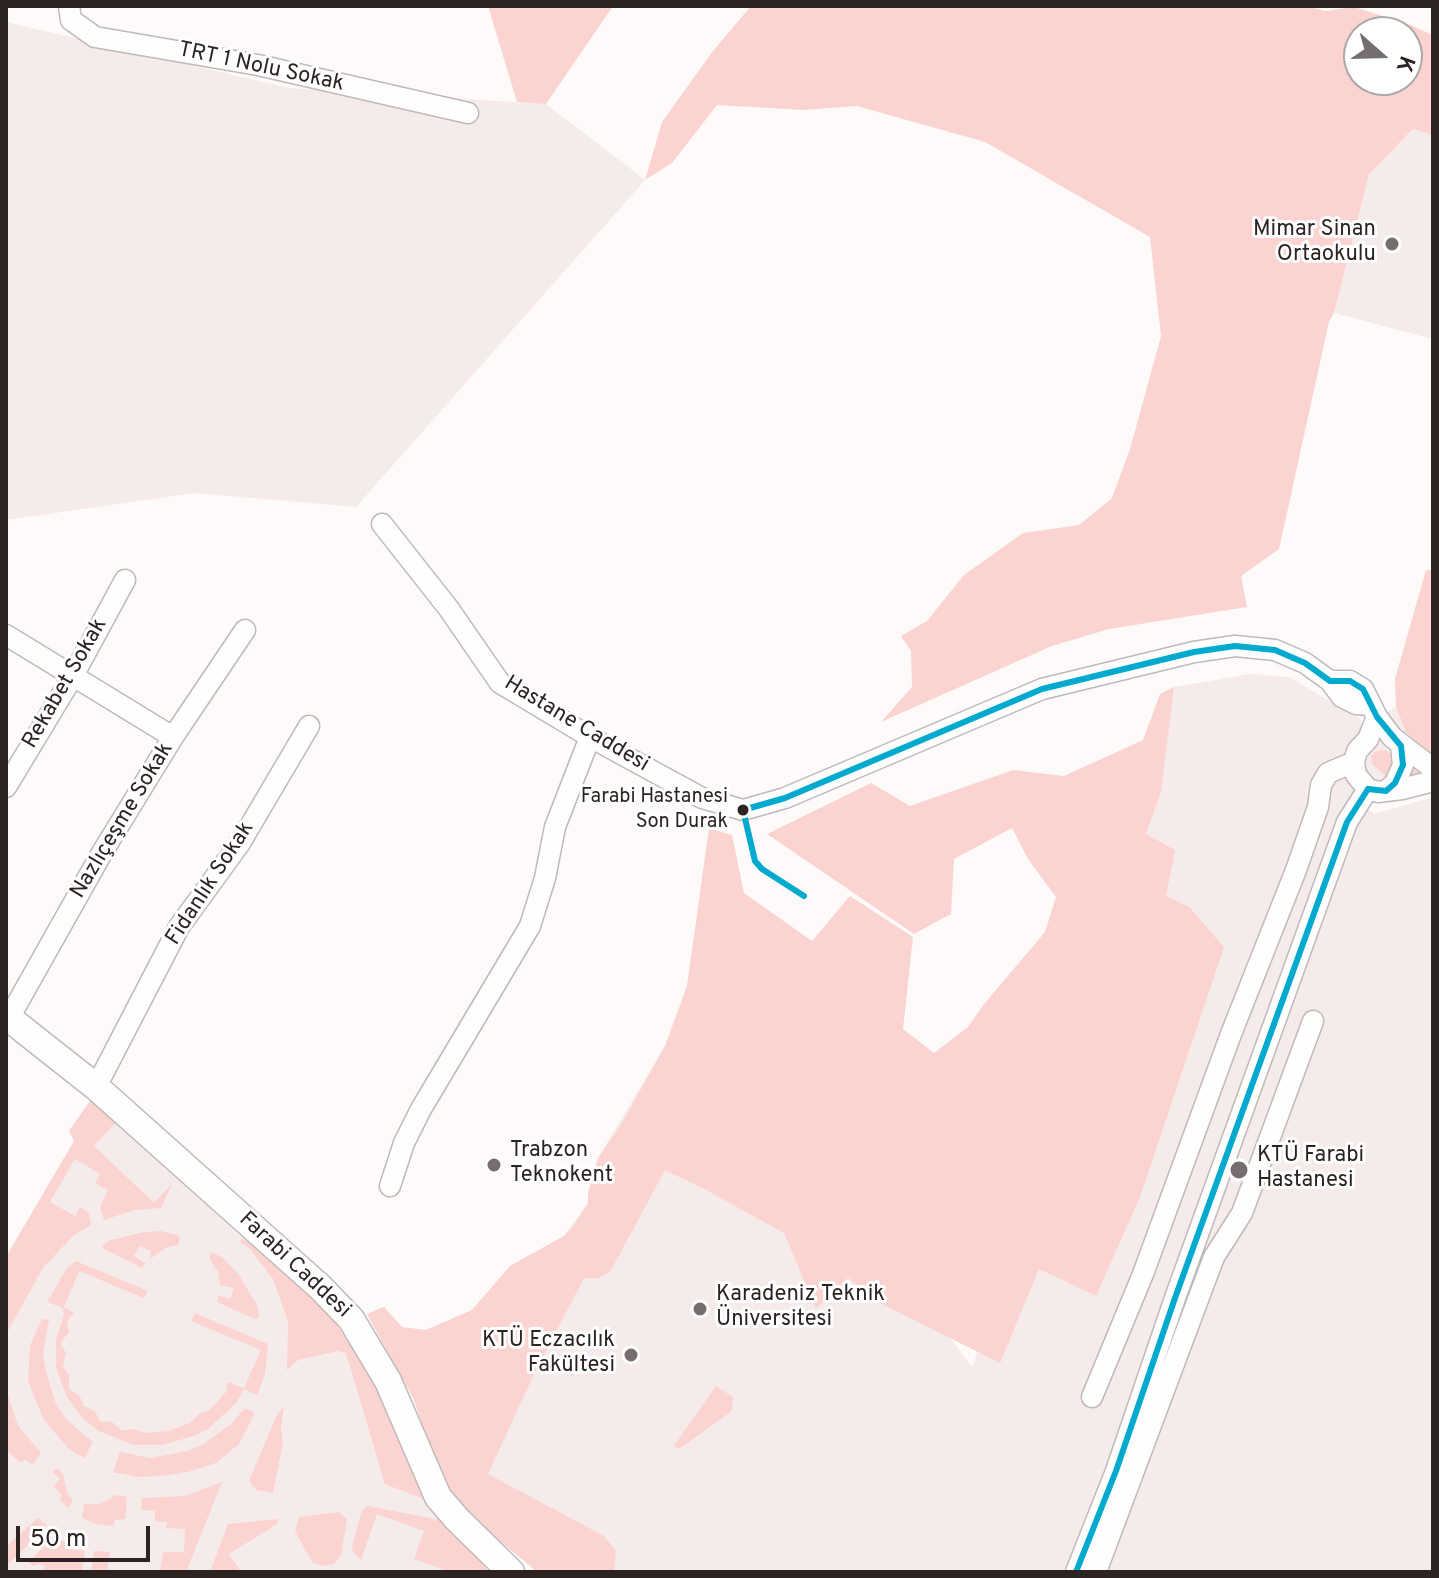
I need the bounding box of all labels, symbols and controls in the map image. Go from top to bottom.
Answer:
north arrow [1343,16,1423,96]
street label: TRT 1 Nolu Sokak [176,38,346,98]
text: K [1389,52,1419,76]
place label: Mimar Sinan Ortaokulu [1253,218,1376,270]
marker: Mimar Sinan Ortaokulu [1383,235,1401,253]
street label: Rekabet Sokak [18,614,114,754]
street label: Hastane Caddesi [499,671,653,779]
street label: Nazlıçeşme Sokak [66,738,180,904]
place label: Farabi Hastanesi Son Durak [581,786,728,833]
marker: Farabi Hastanesi Son Durak [735,802,751,818]
street label: Fidanlık Sokak [161,817,261,951]
place label: Trabzon Teknokent [510,1139,613,1190]
place label: KTÜ Farabi Hastanesi [1257,1144,1364,1196]
marker: Trabzon Teknokent [485,1156,503,1174]
marker: KTÜ Farabi Hastanesi [1228,1159,1250,1181]
street label: Farabi Caddesi [232,1207,356,1325]
place label: Karadeniz Teknik Üniversitesi [716,1283,885,1334]
marker: Karadeniz Teknik Üniversitesi [691,1300,709,1318]
place label: KTÜ Eczacılık Fakültesi [482,1329,615,1380]
marker: KTÜ Eczacılık Fakültesi [622,1346,640,1364]
scale bar [20,1510,154,1560]
text: 50 m [30,1525,86,1555]

